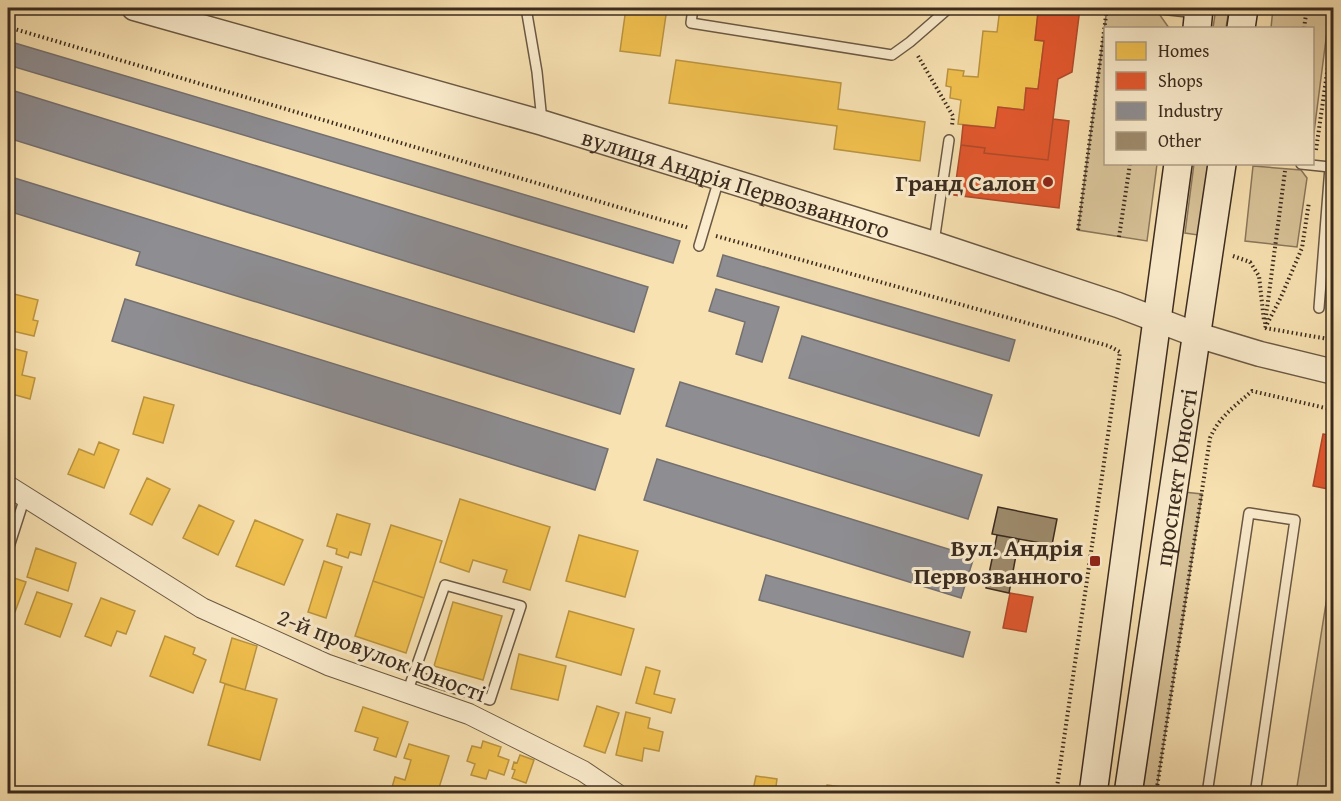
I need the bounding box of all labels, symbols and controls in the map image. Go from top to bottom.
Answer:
legend [1104,27,1314,165]
text: Homes [1158,37,1209,64]
text: Shops [1158,67,1203,94]
text: Industry [1158,97,1223,124]
street label: вулиця Андрія Первозванного [578,119,895,247]
text: Other [1158,127,1202,154]
place label: Гранд Салон [896,165,1036,200]
marker: Гранд Салон [1041,175,1055,189]
street label: проспект Юності [1145,386,1206,569]
place label: Вул. Андрія Первозванного [914,530,1083,593]
marker: Вул. Андрія Первозванного [1088,554,1102,568]
street label: 2-й провулок Юності [273,599,492,711]

